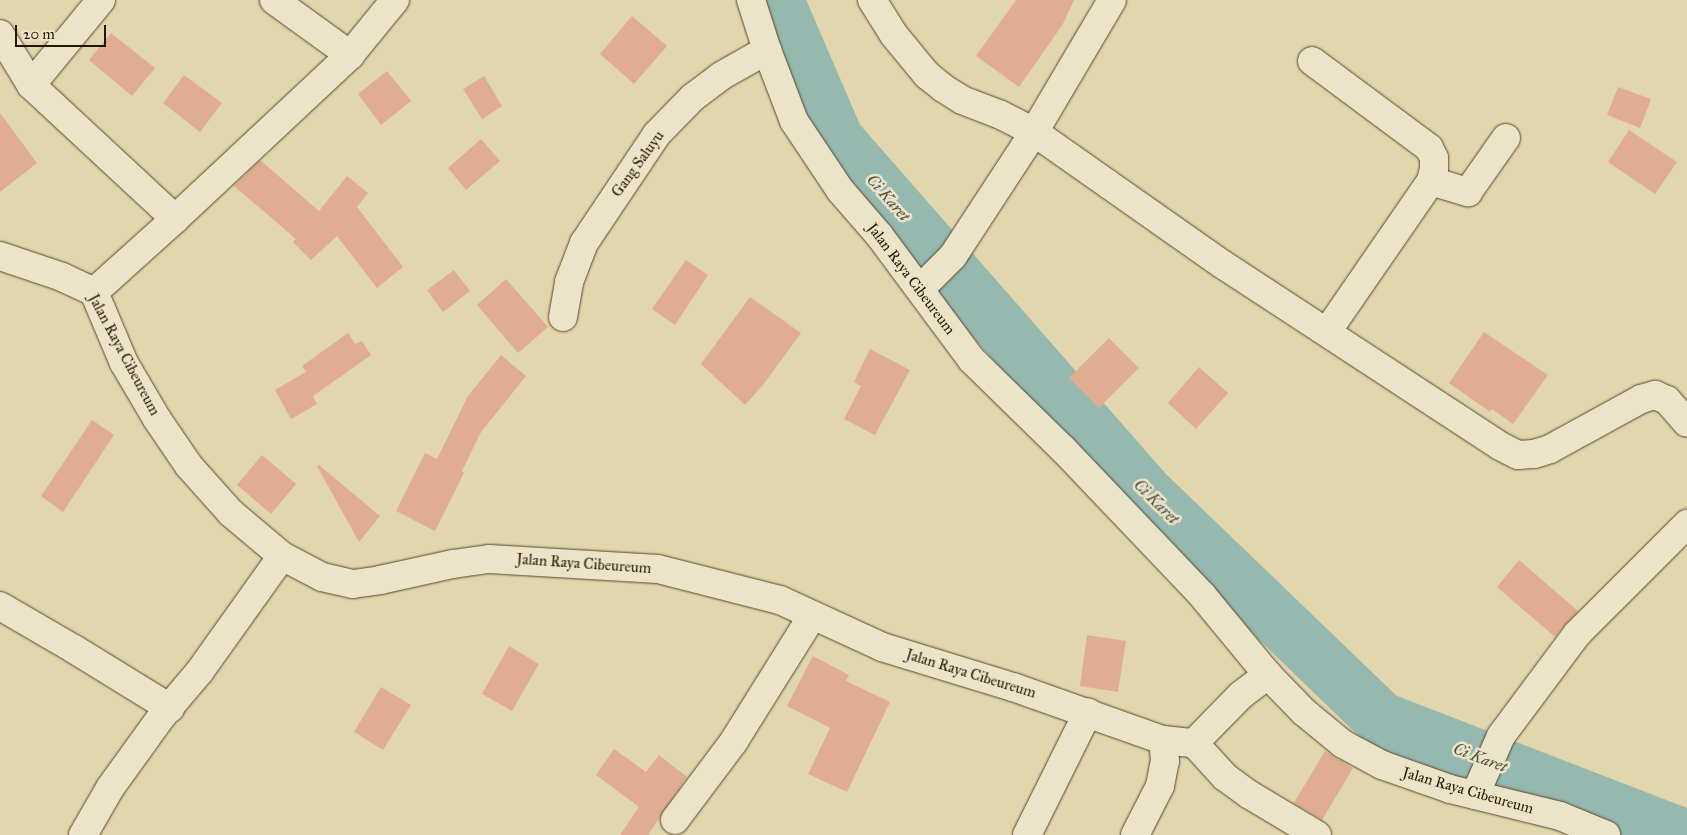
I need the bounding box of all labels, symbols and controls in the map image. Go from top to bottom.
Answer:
scale bar [18,15,109,47]
text: 20 m [23,25,55,43]
street label: Gang Saluyu [608,127,668,201]
water label: Ci Karet [862,171,914,225]
street label: Jalan Raya Cibeureum [863,220,959,338]
street label: Jalan Raya Cibeureum [84,291,164,419]
water label: Ci Karet [1129,475,1183,529]
street label: Jalan Raya Cibeureum [516,550,652,578]
street label: Jalan Raya Cibeureum [904,646,1038,702]
water label: Ci Karet [1451,739,1509,777]
street label: Jalan Raya Cibeureum [1401,764,1535,818]

